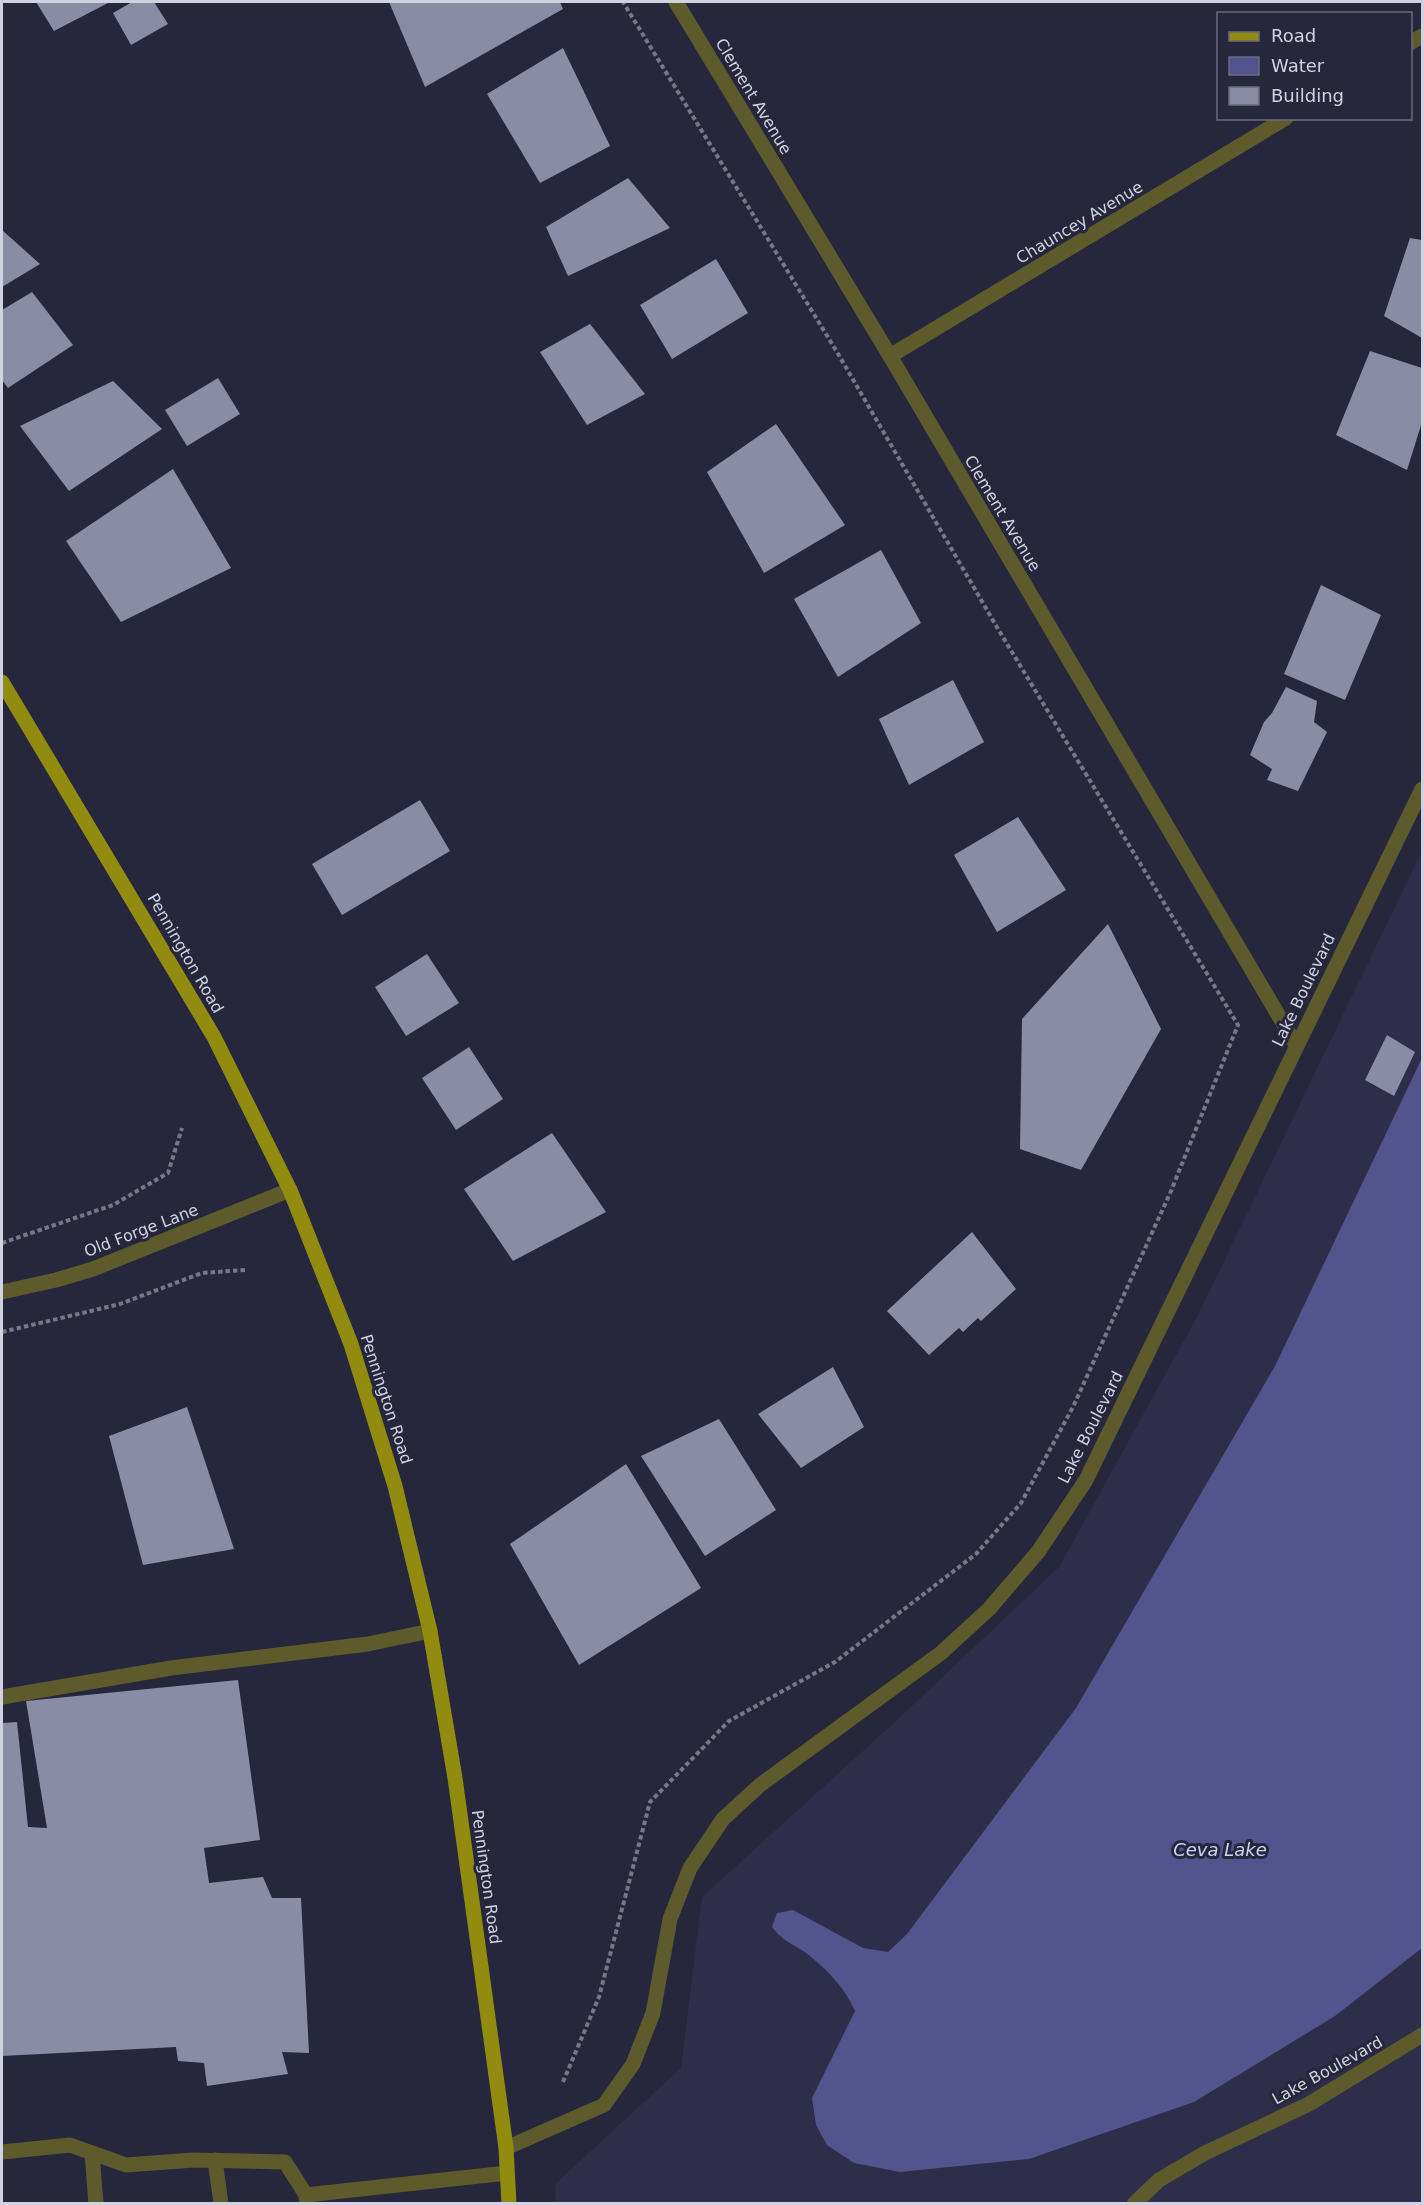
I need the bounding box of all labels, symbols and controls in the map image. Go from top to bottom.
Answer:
legend [1217,12,1412,120]
text: Road [1271,25,1316,46]
street label: Clement Avenue [711,35,796,158]
text: Water [1271,55,1325,76]
text: Building [1271,85,1344,106]
street label: Chauncey Avenue [1013,177,1146,268]
street label: Clement Avenue [960,452,1045,575]
street label: Pennington Road [143,890,228,1017]
street label: Lake Boulevard [1268,931,1339,1050]
street label: Old Forge Lane [81,1200,201,1261]
street label: Pennington Road [357,1332,416,1466]
street label: Lake Boulevard [1054,1368,1127,1486]
street label: Pennington Road [468,1809,505,1945]
water label: Ceva Lake [1173,1839,1267,1860]
street label: Lake Boulevard [1269,2032,1386,2109]

